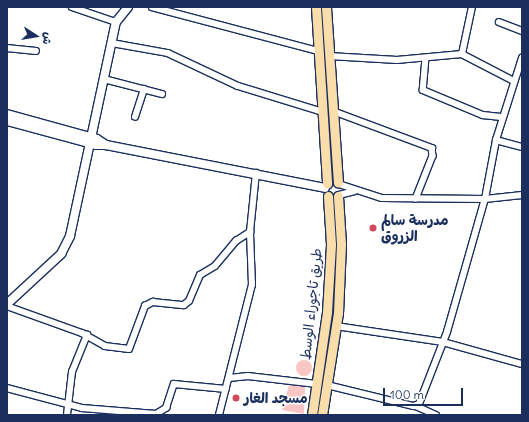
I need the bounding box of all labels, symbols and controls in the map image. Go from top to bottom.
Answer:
north arrow [16,16,56,56]
text: ش [40,31,56,46]
place label: مدرسة سالم الزروق [381,212,449,244]
marker: مدرسة سالم الزروق [368,223,378,233]
street label: طريق تاجوراء الوسط [297,247,325,361]
scale bar [385,380,465,406]
text: 100 m [390,387,424,402]
place label: مسجد الغار [244,390,308,406]
marker: مسجد الغار [231,393,241,403]

